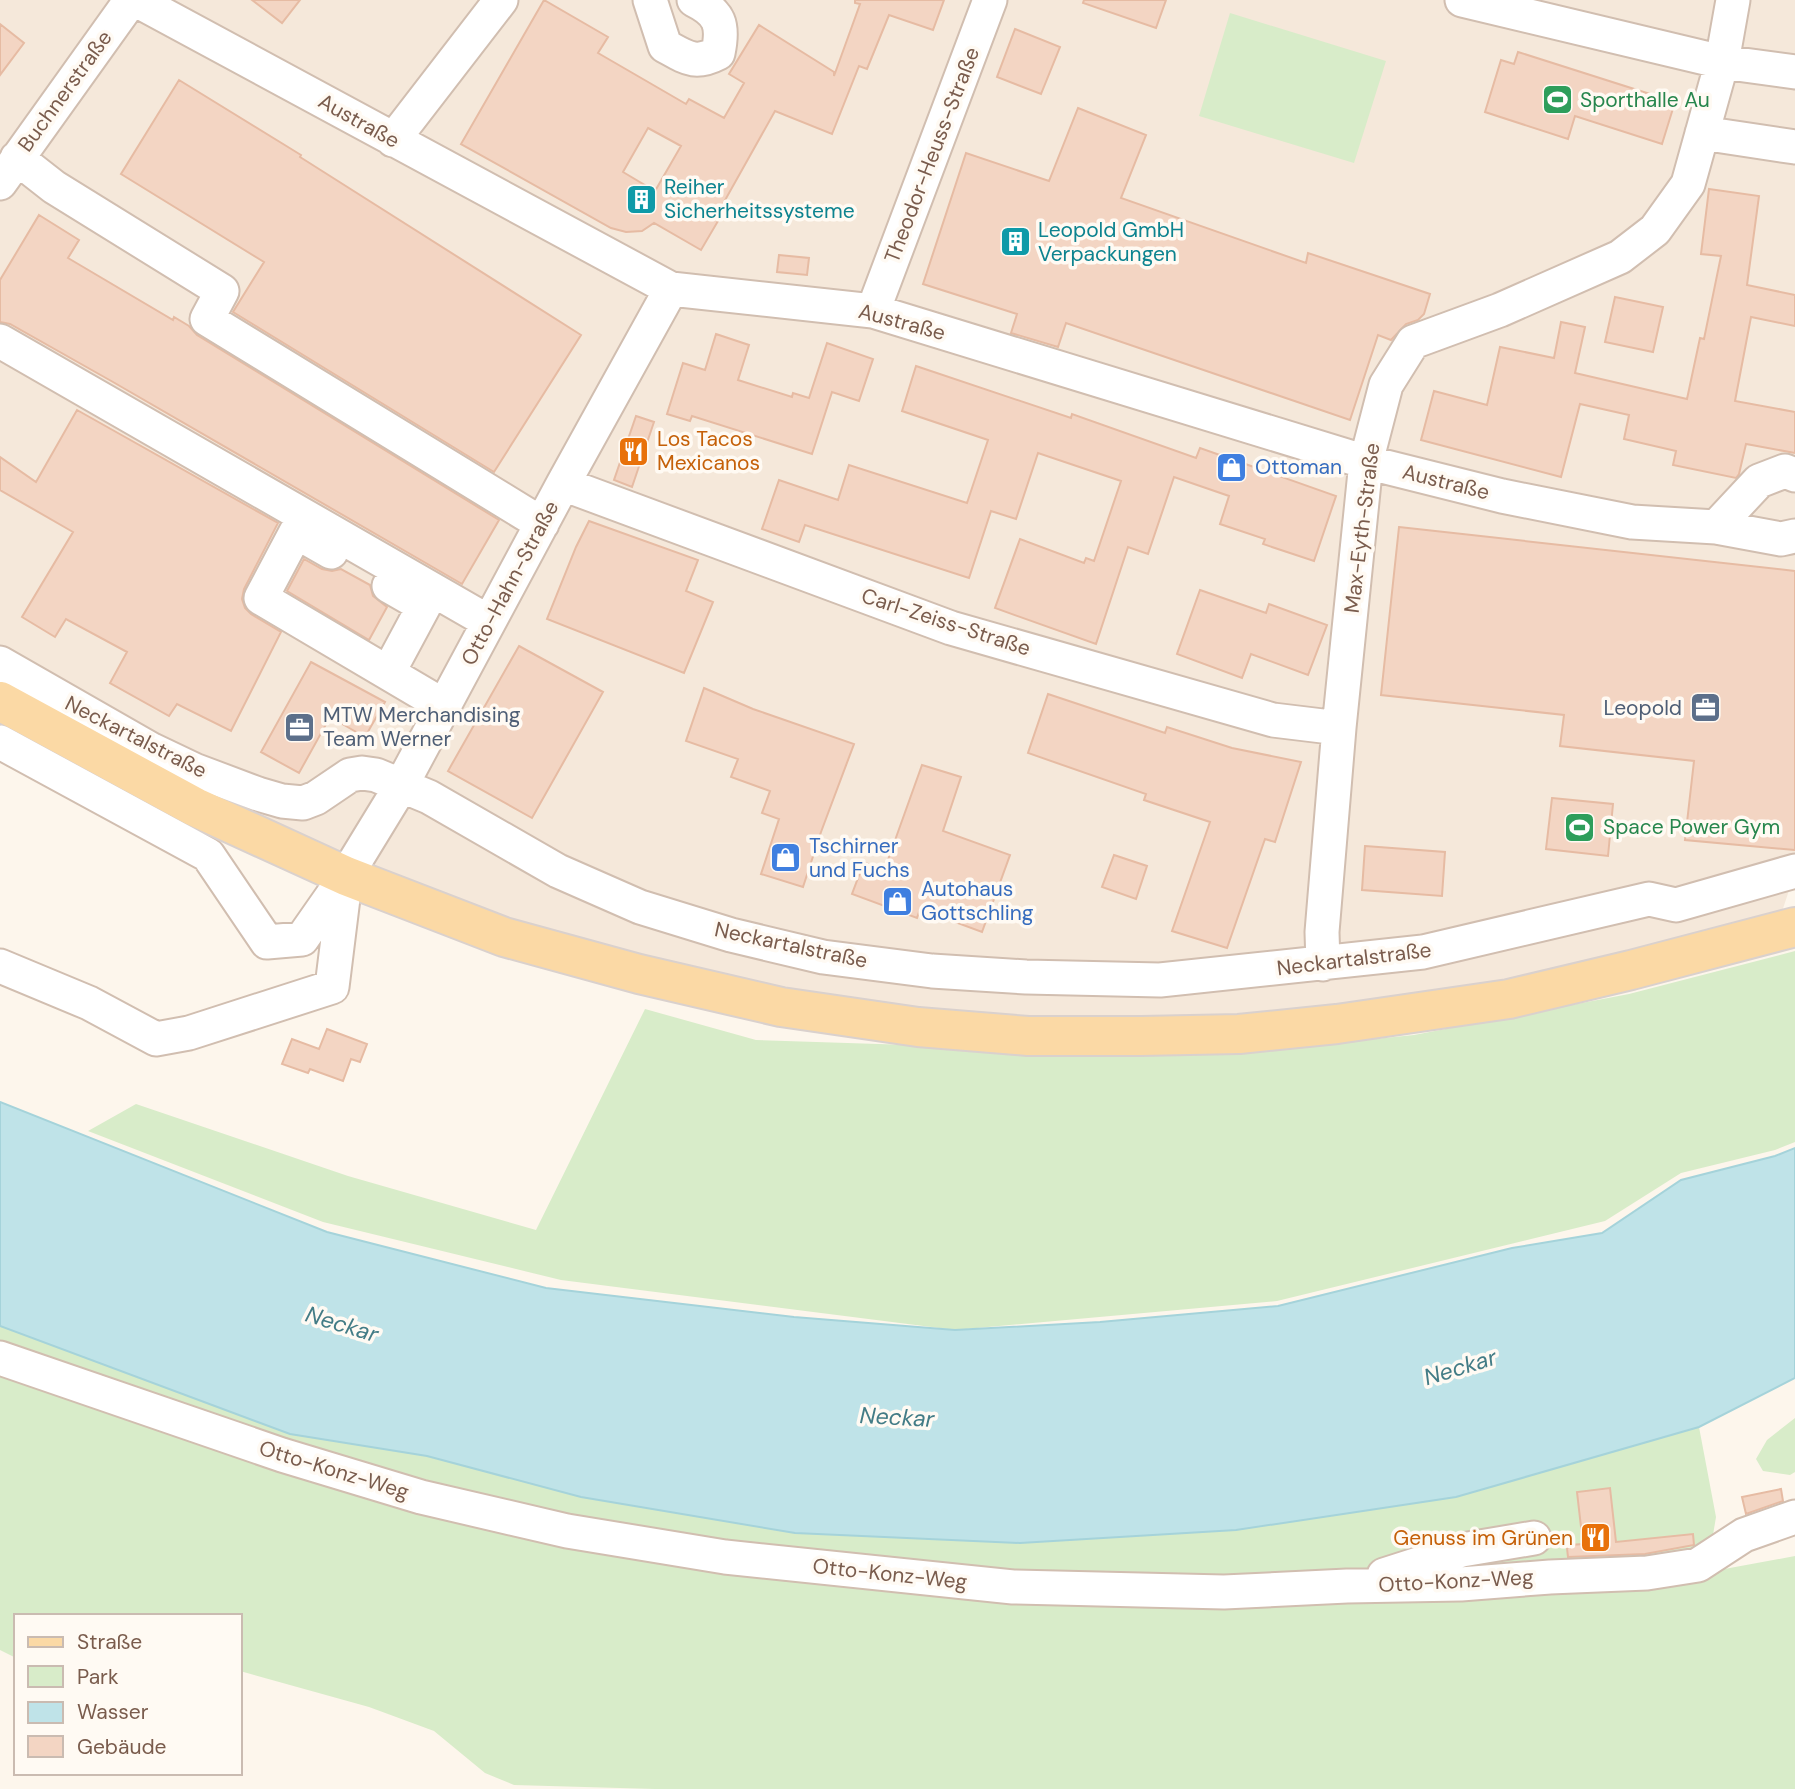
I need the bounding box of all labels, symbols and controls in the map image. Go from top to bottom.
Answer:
street label: Buchnerstraße [11,25,119,157]
street label: Theodor-Heuss-Straße [878,43,986,267]
sports icon: Sporthalle Au [1540,83,1574,117]
place label: Sporthalle Au [1580,86,1710,114]
street label: Austraße [313,87,405,155]
place label: Reiher Sicherheitssysteme [664,173,855,225]
building icon: Reiher Sicherheitssysteme [624,182,658,216]
place label: Leopold GmbH Verpackungen [1038,216,1184,268]
building icon: Leopold GmbH Verpackungen [998,225,1032,259]
street label: Austraße [855,297,949,347]
place label: Los Tacos Mexicanos [657,425,760,477]
restaurant icon: Los Tacos Mexicanos [617,434,651,468]
street label: Max-Eyth-Straße [1338,441,1386,615]
shop icon: Ottoman [1215,450,1249,484]
place label: Ottoman [1255,453,1342,481]
street label: Austraße [1400,458,1493,506]
street label: Otto-Hahn-Straße [455,496,565,670]
street label: Carl-Zeiss-Straße [858,581,1034,663]
street label: Neckartalstraße [60,689,212,785]
office icon: Leopold [1688,691,1722,725]
place label: Leopold [1604,694,1682,722]
place label: MTW Merchandising Team Werner [323,701,521,753]
office icon: MTW Merchandising Team Werner [283,710,317,744]
sports icon: Space Power Gym [1563,810,1597,844]
place label: Space Power Gym [1603,813,1780,841]
place label: Tschirner und Fuchs [809,832,910,884]
shop icon: Tschirner und Fuchs [769,841,803,875]
place label: Autohaus Gottschling [921,875,1034,927]
shop icon: Autohaus Gottschling [881,884,915,918]
street label: Neckartalstraße [712,915,870,975]
street label: Neckartalstraße [1275,936,1433,982]
water label: Neckar [302,1299,384,1350]
water label: Neckar [1420,1341,1502,1392]
water label: Neckar [859,1400,937,1434]
street label: Otto-Konz-Weg [256,1434,413,1506]
restaurant icon: Genuss im Grünen [1579,1521,1613,1555]
place label: Genuss im Grünen [1393,1524,1573,1552]
street label: Otto-Konz-Weg [811,1552,969,1596]
street label: Otto-Konz-Weg [1378,1563,1535,1599]
legend [14,1614,242,1775]
text: Straße [77,1628,142,1656]
text: Park [77,1663,119,1691]
text: Wasser [77,1698,149,1726]
text: Gebäude [77,1733,167,1761]

